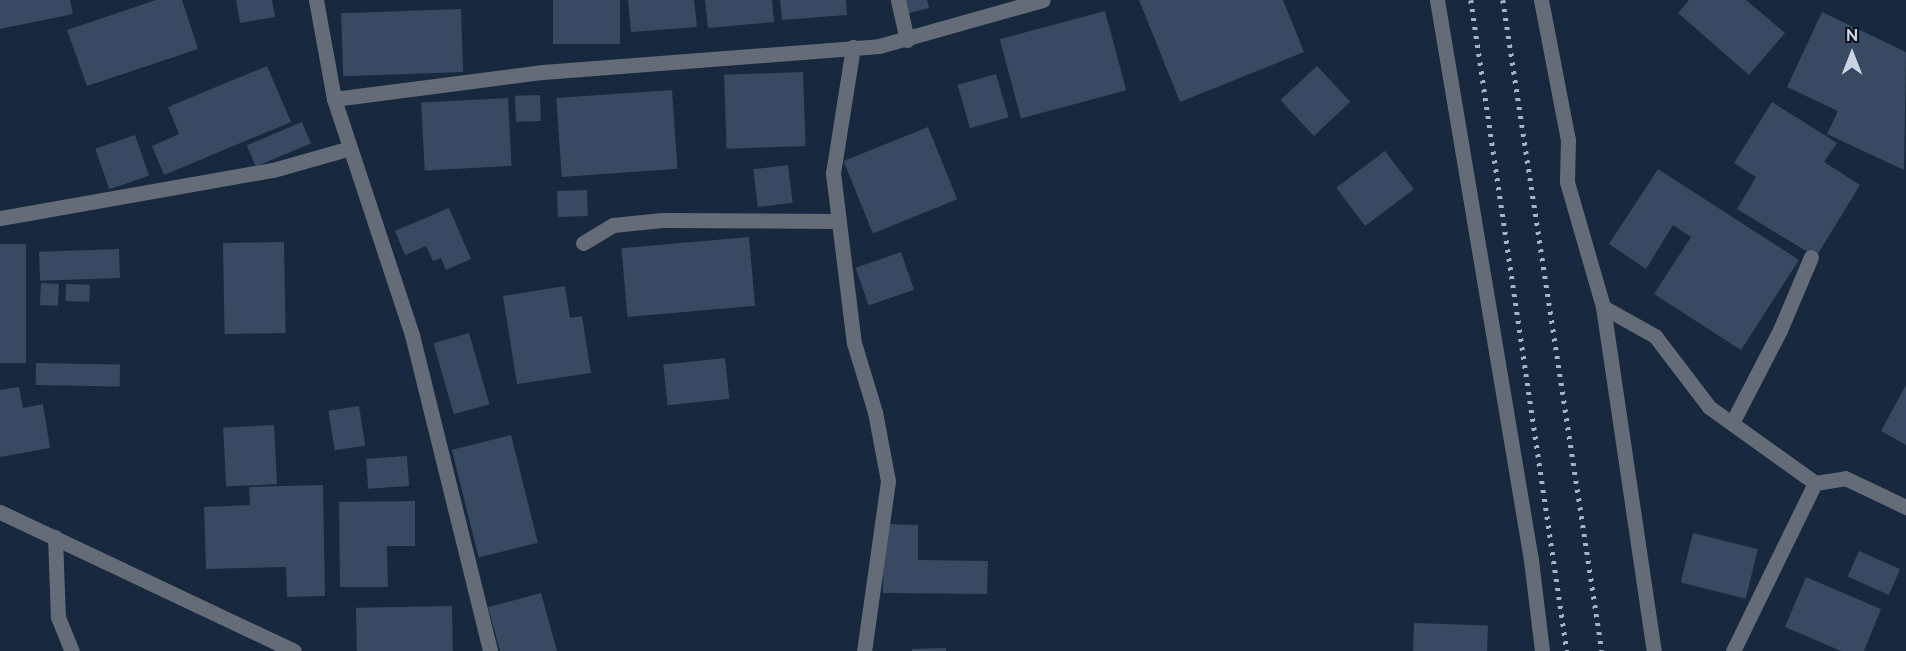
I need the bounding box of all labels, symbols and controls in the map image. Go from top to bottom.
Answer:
north arrow [1822,24,1882,84]
text: N [1846,26,1858,45]

